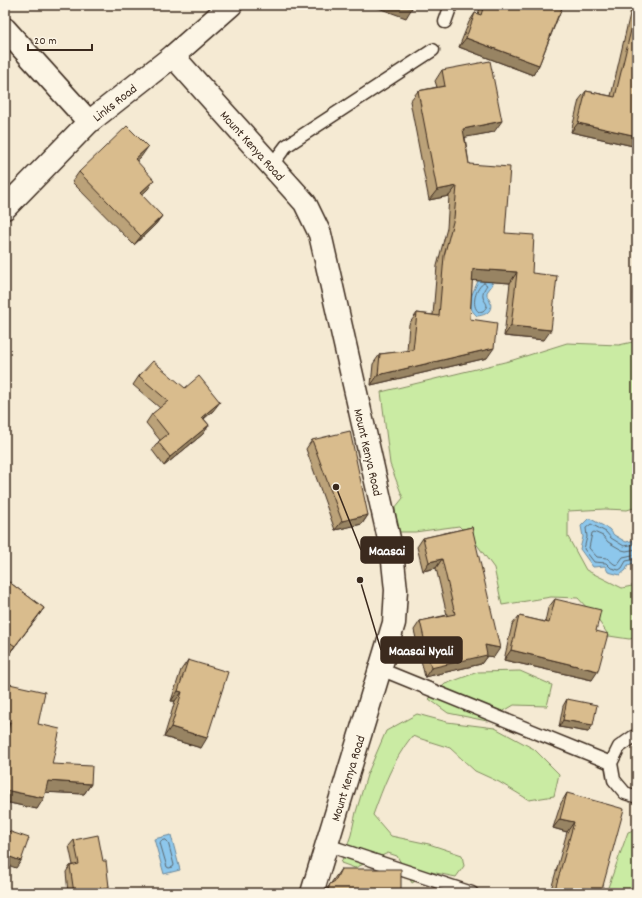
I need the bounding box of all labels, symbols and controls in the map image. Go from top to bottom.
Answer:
scale bar [28,26,92,52]
text: 20 m [34,33,57,50]
street label: Links Road [89,81,142,127]
street label: Mount Kenya Road [214,107,288,186]
street label: Mount Kenya Road [347,407,386,498]
callout: Maasai [361,537,413,563]
text: Maasai [369,542,406,562]
callout: Maasai Nyali [381,637,462,663]
text: Maasai Nyali [389,642,454,662]
street label: Mount Kenya Road [327,733,372,824]

